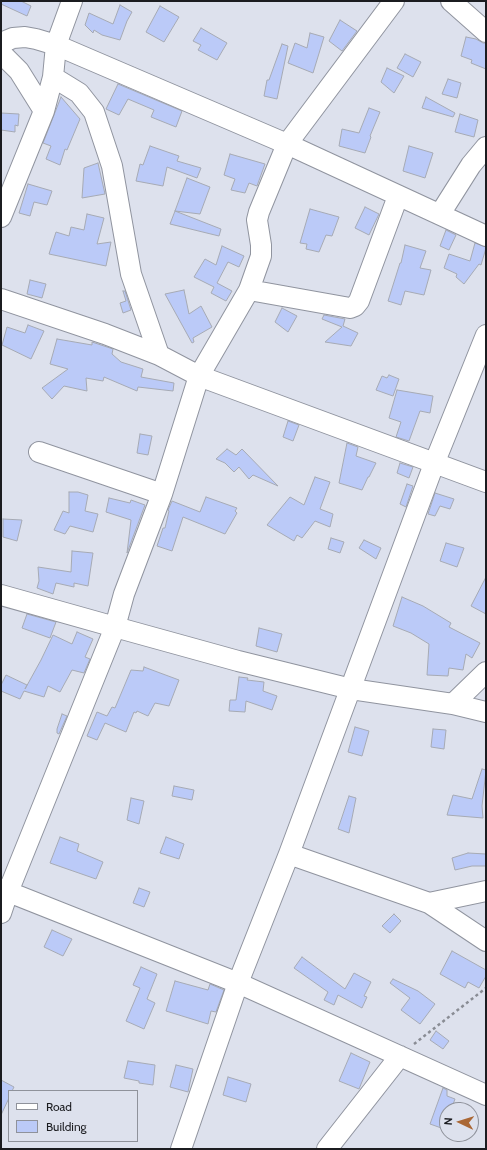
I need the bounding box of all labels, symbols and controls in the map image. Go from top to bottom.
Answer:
legend [8,1090,138,1142]
text: Road [46,1099,72,1114]
north arrow [439,1102,479,1142]
text: N [441,1117,455,1126]
text: Building [46,1119,87,1134]

